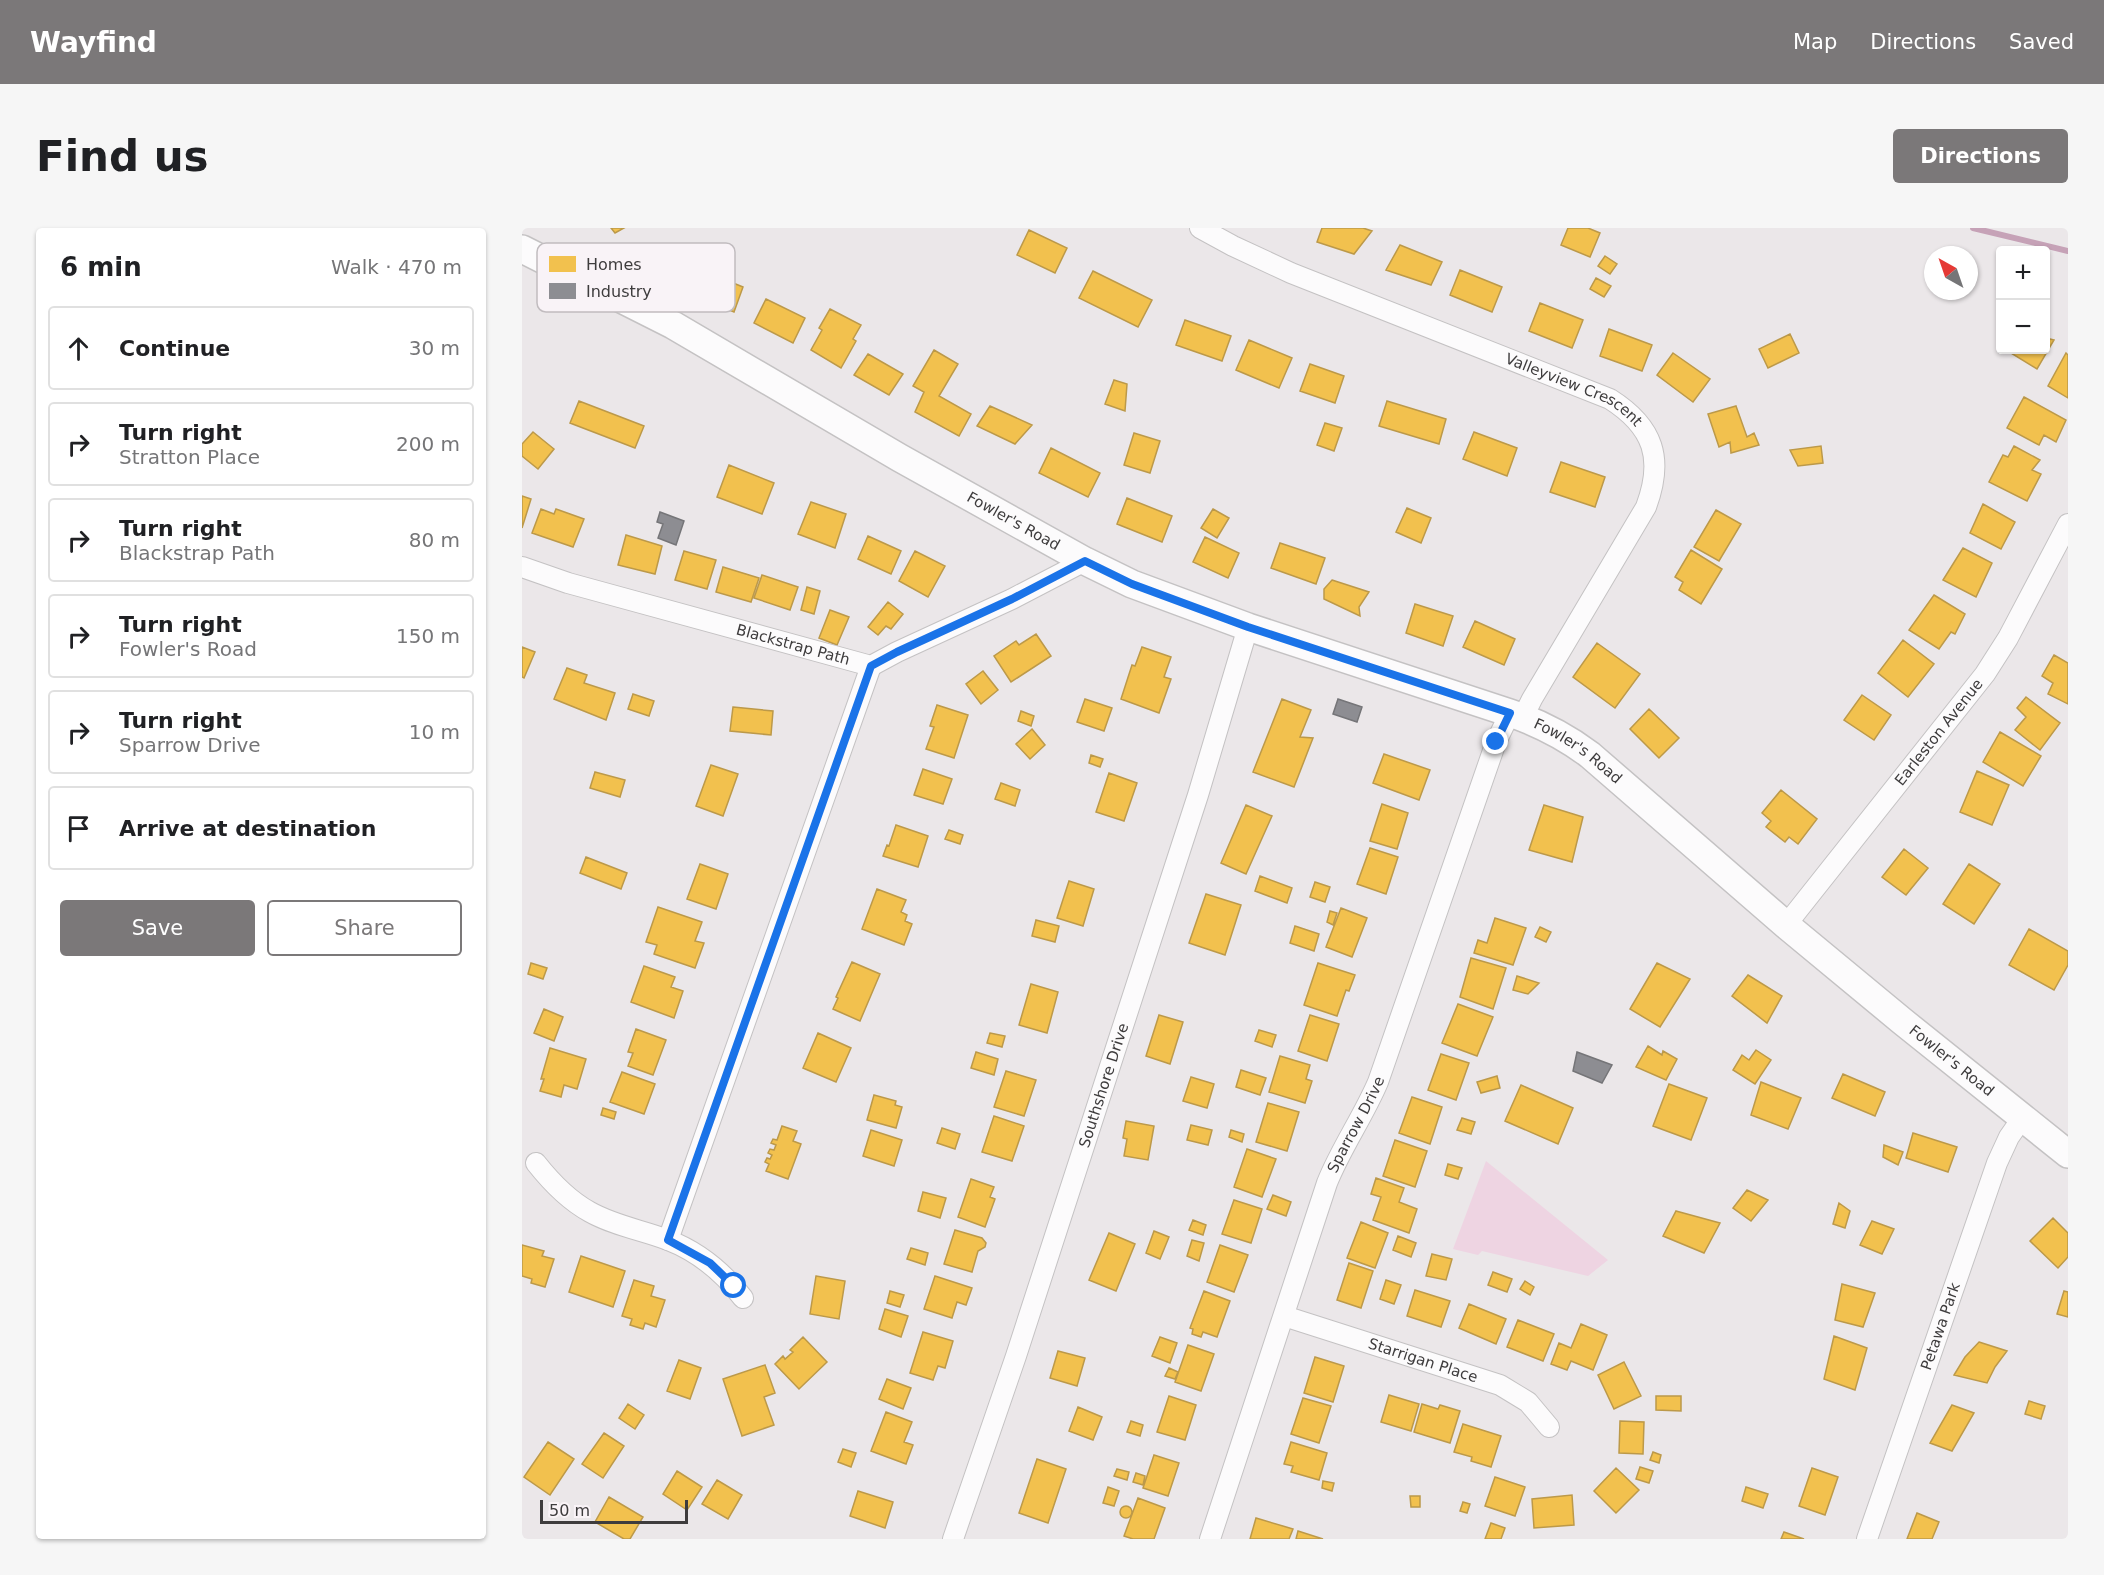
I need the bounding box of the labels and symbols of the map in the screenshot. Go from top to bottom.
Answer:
legend [537,243,735,312]
north arrow [1924,246,1978,300]
text: Homes [586,255,642,274]
text: Industry [586,282,652,301]
street label: Valleyview Crescent [1503,350,1646,430]
street label: Fowler's Road [964,488,1063,554]
street label: Blackstrap Path [734,621,852,669]
street label: Earleston Avenue [1891,675,1987,789]
street label: Fowler's Road [1531,714,1626,788]
route end [1482,728,1508,754]
street label: Southshore Drive [1075,1021,1132,1150]
street label: Fowler's Road [1906,1021,1998,1100]
street label: Sparrow Drive [1324,1074,1388,1176]
route start [720,1272,746,1298]
street label: Petawa Park [1917,1280,1964,1373]
street label: Starrigan Place [1366,1335,1480,1386]
scale bar [540,1497,688,1524]

